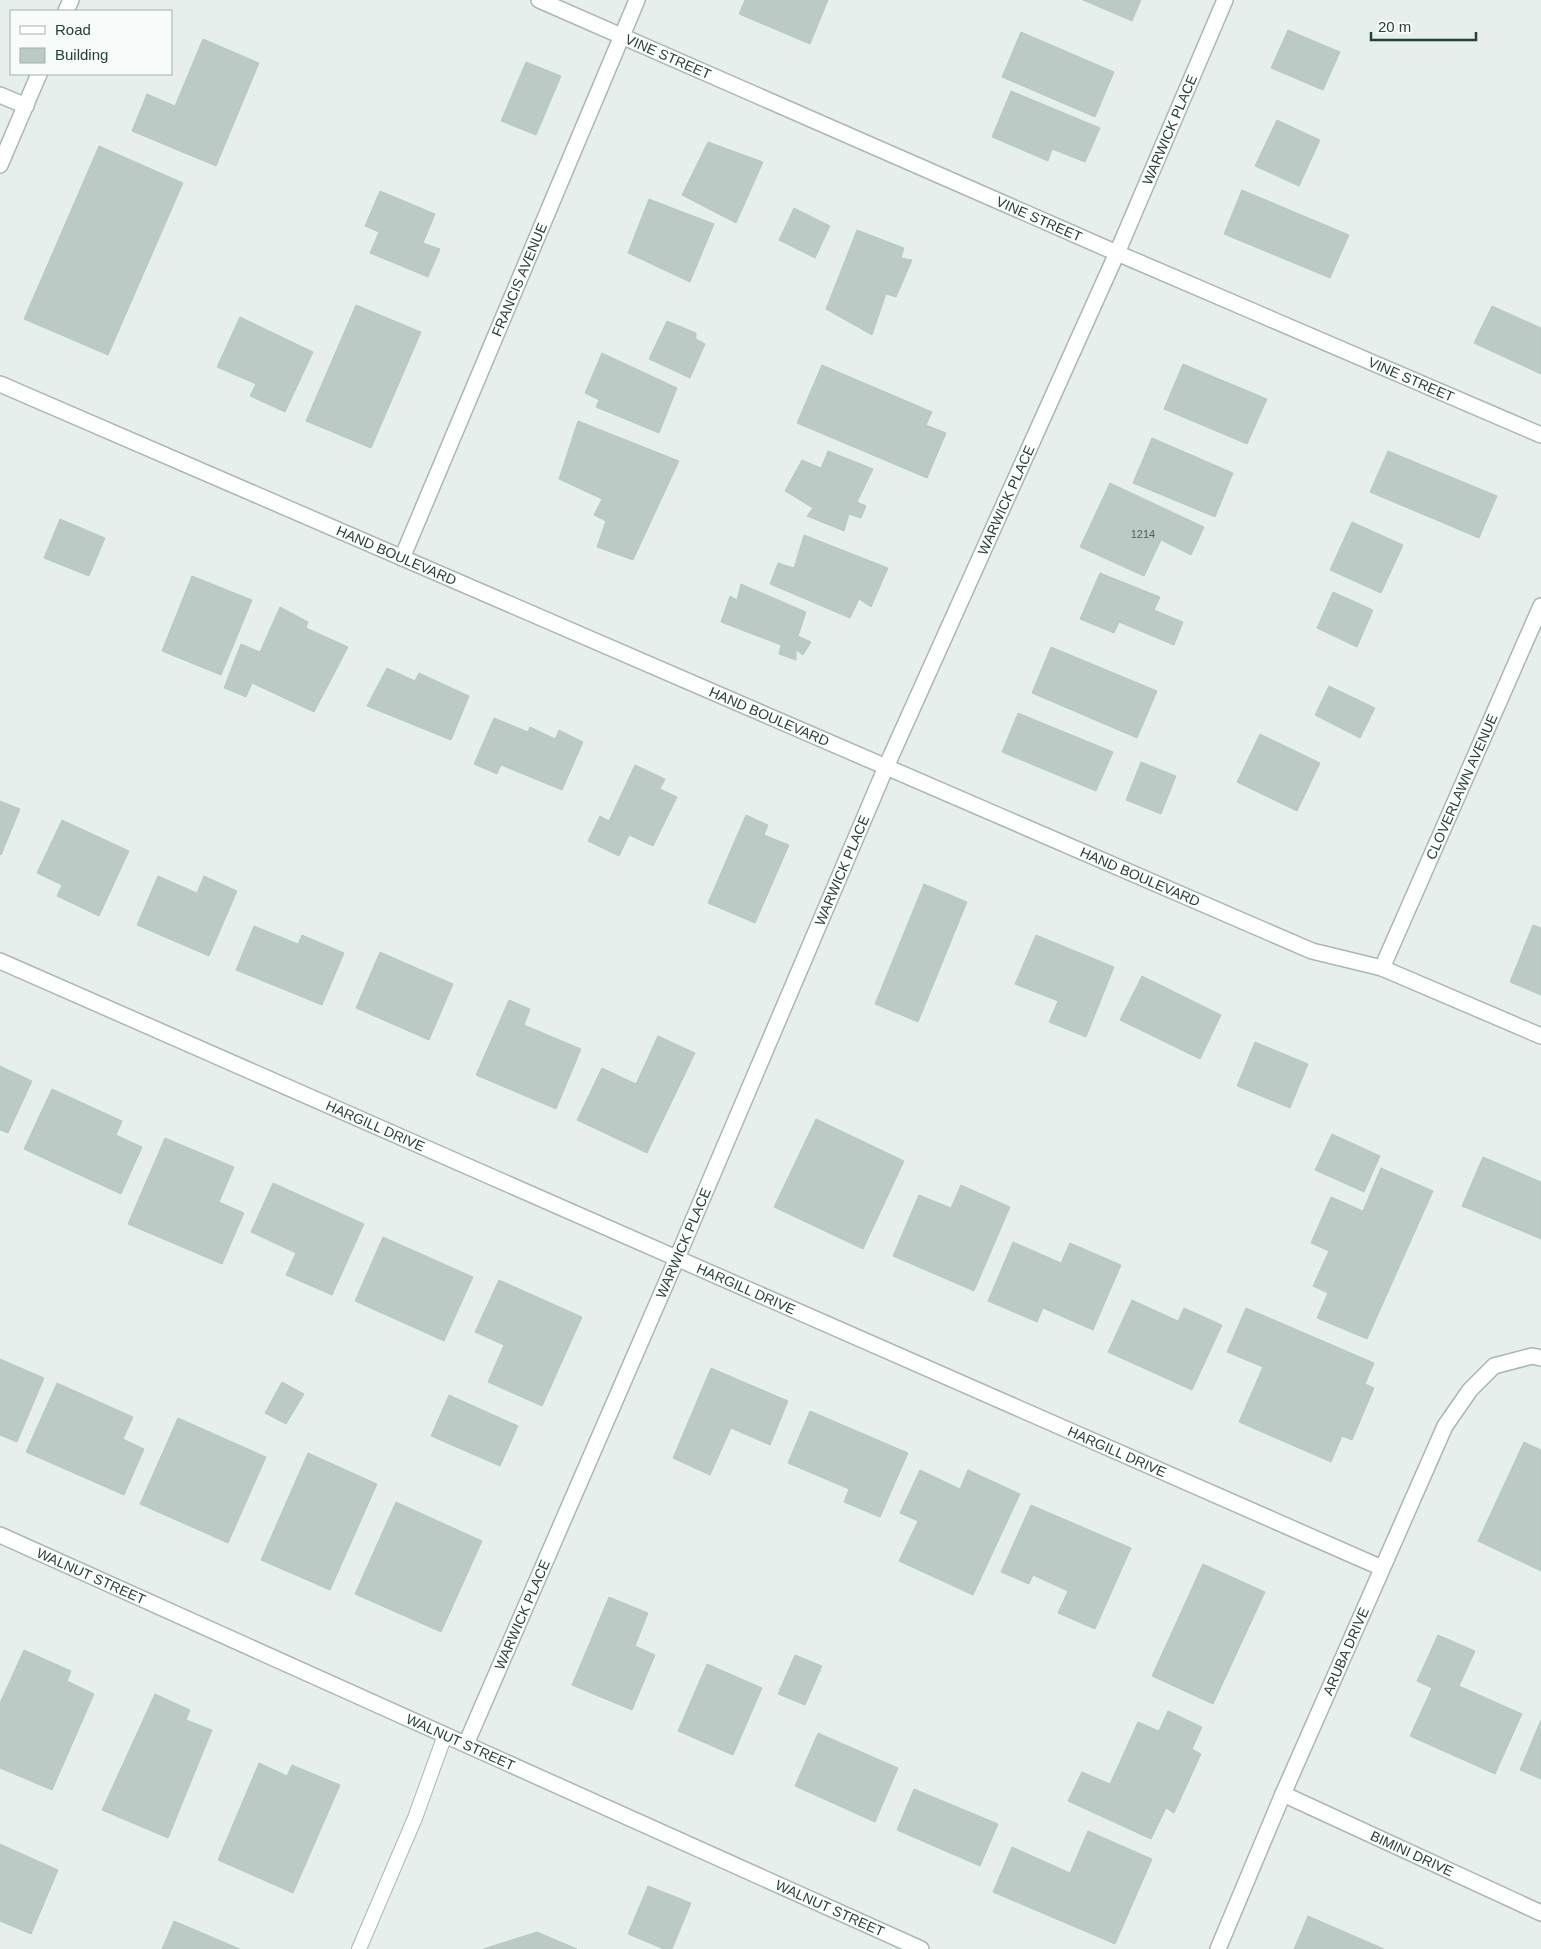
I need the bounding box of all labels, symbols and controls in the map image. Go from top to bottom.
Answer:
legend [10,10,172,75]
scale bar [1371,10,1476,42]
text: 20 m [1378,18,1411,35]
text: Road [55,21,91,38]
street label: VINE STREET [623,31,714,82]
text: Building [55,46,108,63]
street label: WARWICK PLACE [1139,72,1200,187]
street label: VINE STREET [994,193,1085,245]
street label: FRANCIS AVENUE [488,221,550,339]
street label: VINE STREET [1366,354,1457,405]
street label: WARWICK PLACE [974,443,1037,557]
street label: HAND BOULEVARD [334,522,459,588]
house number: 1214 [1131,528,1155,540]
street label: HAND BOULEVARD [707,684,832,749]
street label: CLOVERLAWN AVENUE [1423,711,1501,862]
street label: WARWICK PLACE [811,813,872,928]
street label: HAND BOULEVARD [1078,844,1202,910]
street label: HARGILL DRIVE [324,1097,427,1155]
street label: WARWICK PLACE [653,1186,714,1301]
street label: HARGILL DRIVE [694,1260,798,1317]
street label: HARGILL DRIVE [1065,1423,1169,1480]
street label: WALNUT STREET [34,1545,149,1608]
street label: WARWICK PLACE [491,1557,553,1672]
street label: ARUBA DRIVE [1320,1605,1372,1698]
street label: WALNUT STREET [404,1711,518,1774]
street label: BIMINI DRIVE [1368,1827,1456,1879]
street label: WALNUT STREET [773,1877,887,1940]

